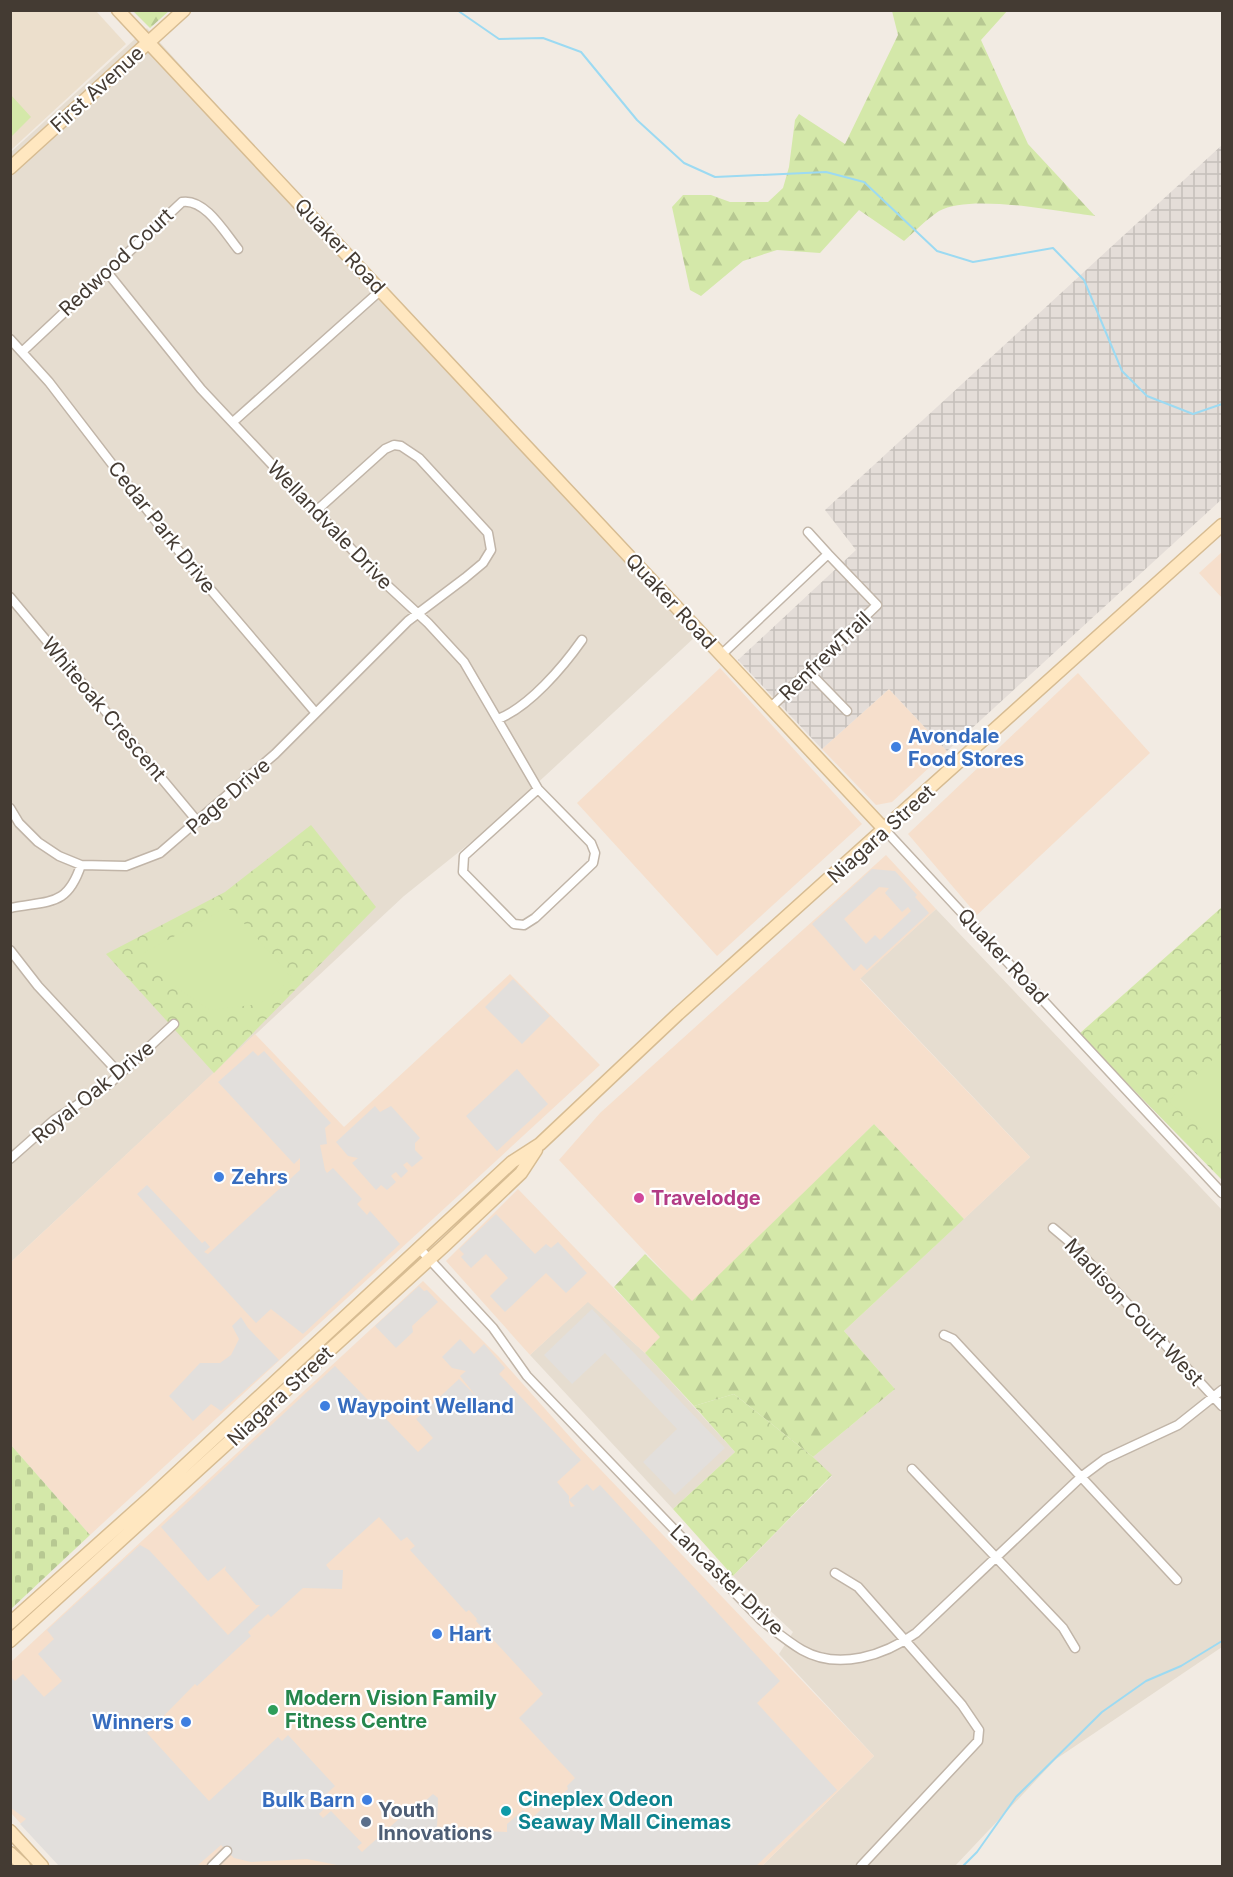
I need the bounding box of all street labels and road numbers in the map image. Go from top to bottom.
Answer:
street label: First Avenue [45,41,149,137]
street label: Quaker Road [290,193,390,299]
street label: Redwood Court [54,203,178,321]
street label: Cedar Park Drive [103,456,221,598]
street label: Wellandvale Drive [262,456,398,594]
street label: Quaker Road [621,548,721,654]
street label: RenfrewTrail [774,607,876,705]
street label: Whiteoak Crescent [37,632,171,786]
street label: Page Drive [181,753,275,839]
street label: Niagara Street [823,779,940,888]
street label: Quaker Road [953,903,1053,1009]
street label: Royal Oak Drive [27,1036,159,1148]
street label: Madison Court West [1060,1234,1209,1391]
street label: Niagara Street [222,1341,338,1451]
street label: Lancaster Drive [665,1520,789,1640]

